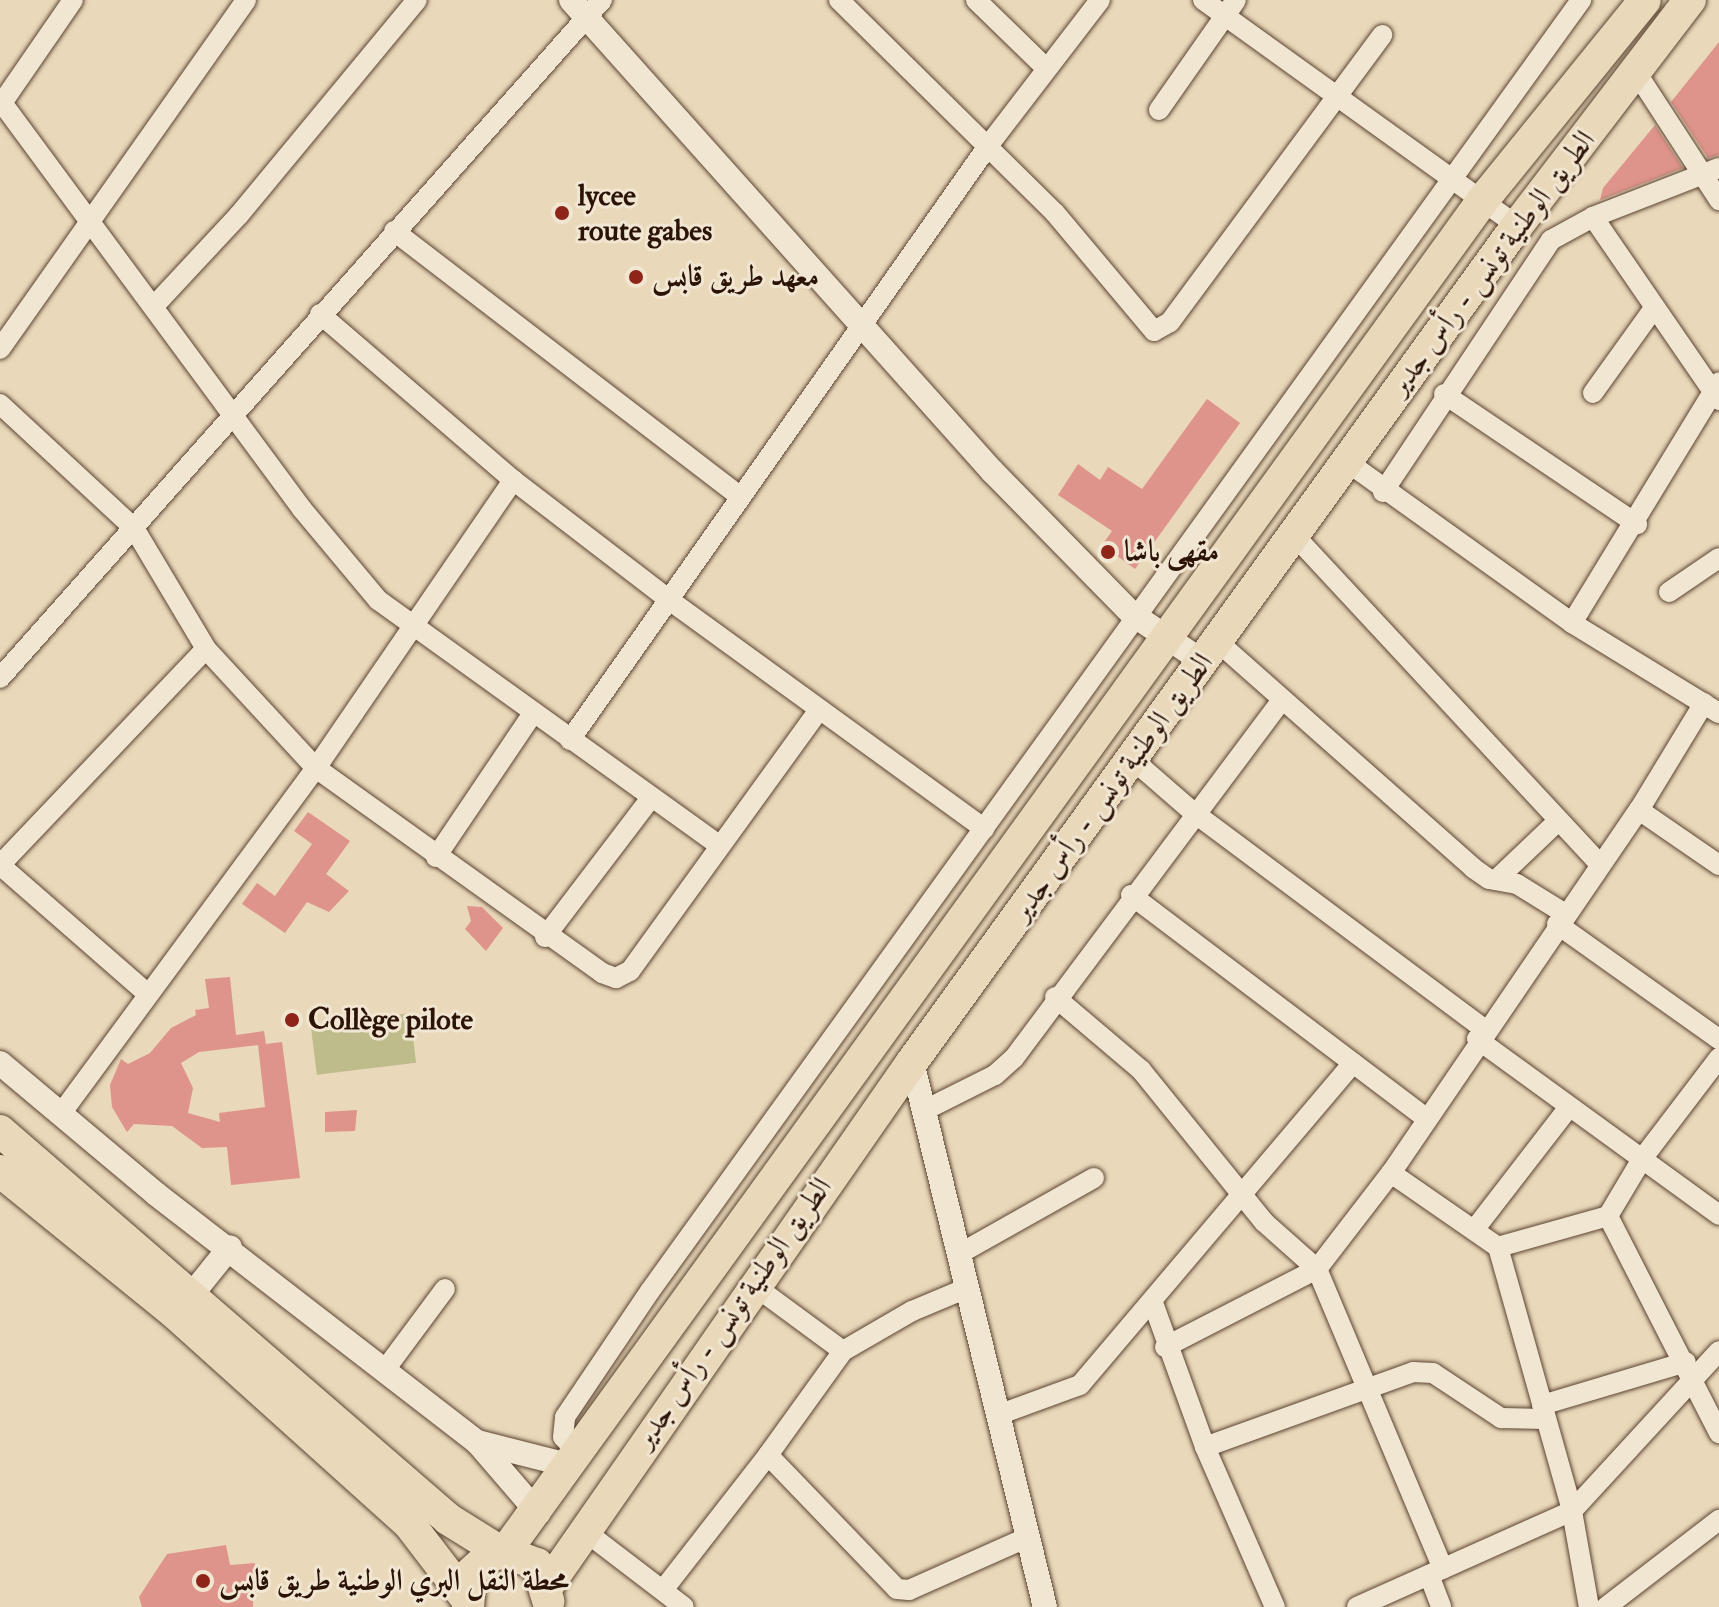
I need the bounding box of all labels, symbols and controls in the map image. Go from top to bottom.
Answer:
street label: الطريق الوطنية تونس - رأس جدير [1381,123,1603,403]
place label: lycee route gabes [578,178,712,248]
marker: lycee route gabes [553,204,571,222]
place label: معهد طريق قابس [652,259,819,295]
marker: معهد طريق قابس [627,268,645,286]
place label: مقهى باشا [1124,534,1219,570]
marker: مقهى باشا [1099,543,1117,561]
street label: الطريق الوطنية تونس - رأس جدير [1003,646,1221,928]
place label: Collège pilote [308,1002,473,1038]
marker: Collège pilote [283,1011,301,1029]
street label: الطريق الوطنية تونس - رأس جدير [626,1171,840,1455]
place label: محطة النقل البري الوطنية طريق قابس [219,1563,569,1599]
marker: محطة النقل البري الوطنية طريق قابس [194,1572,212,1590]

